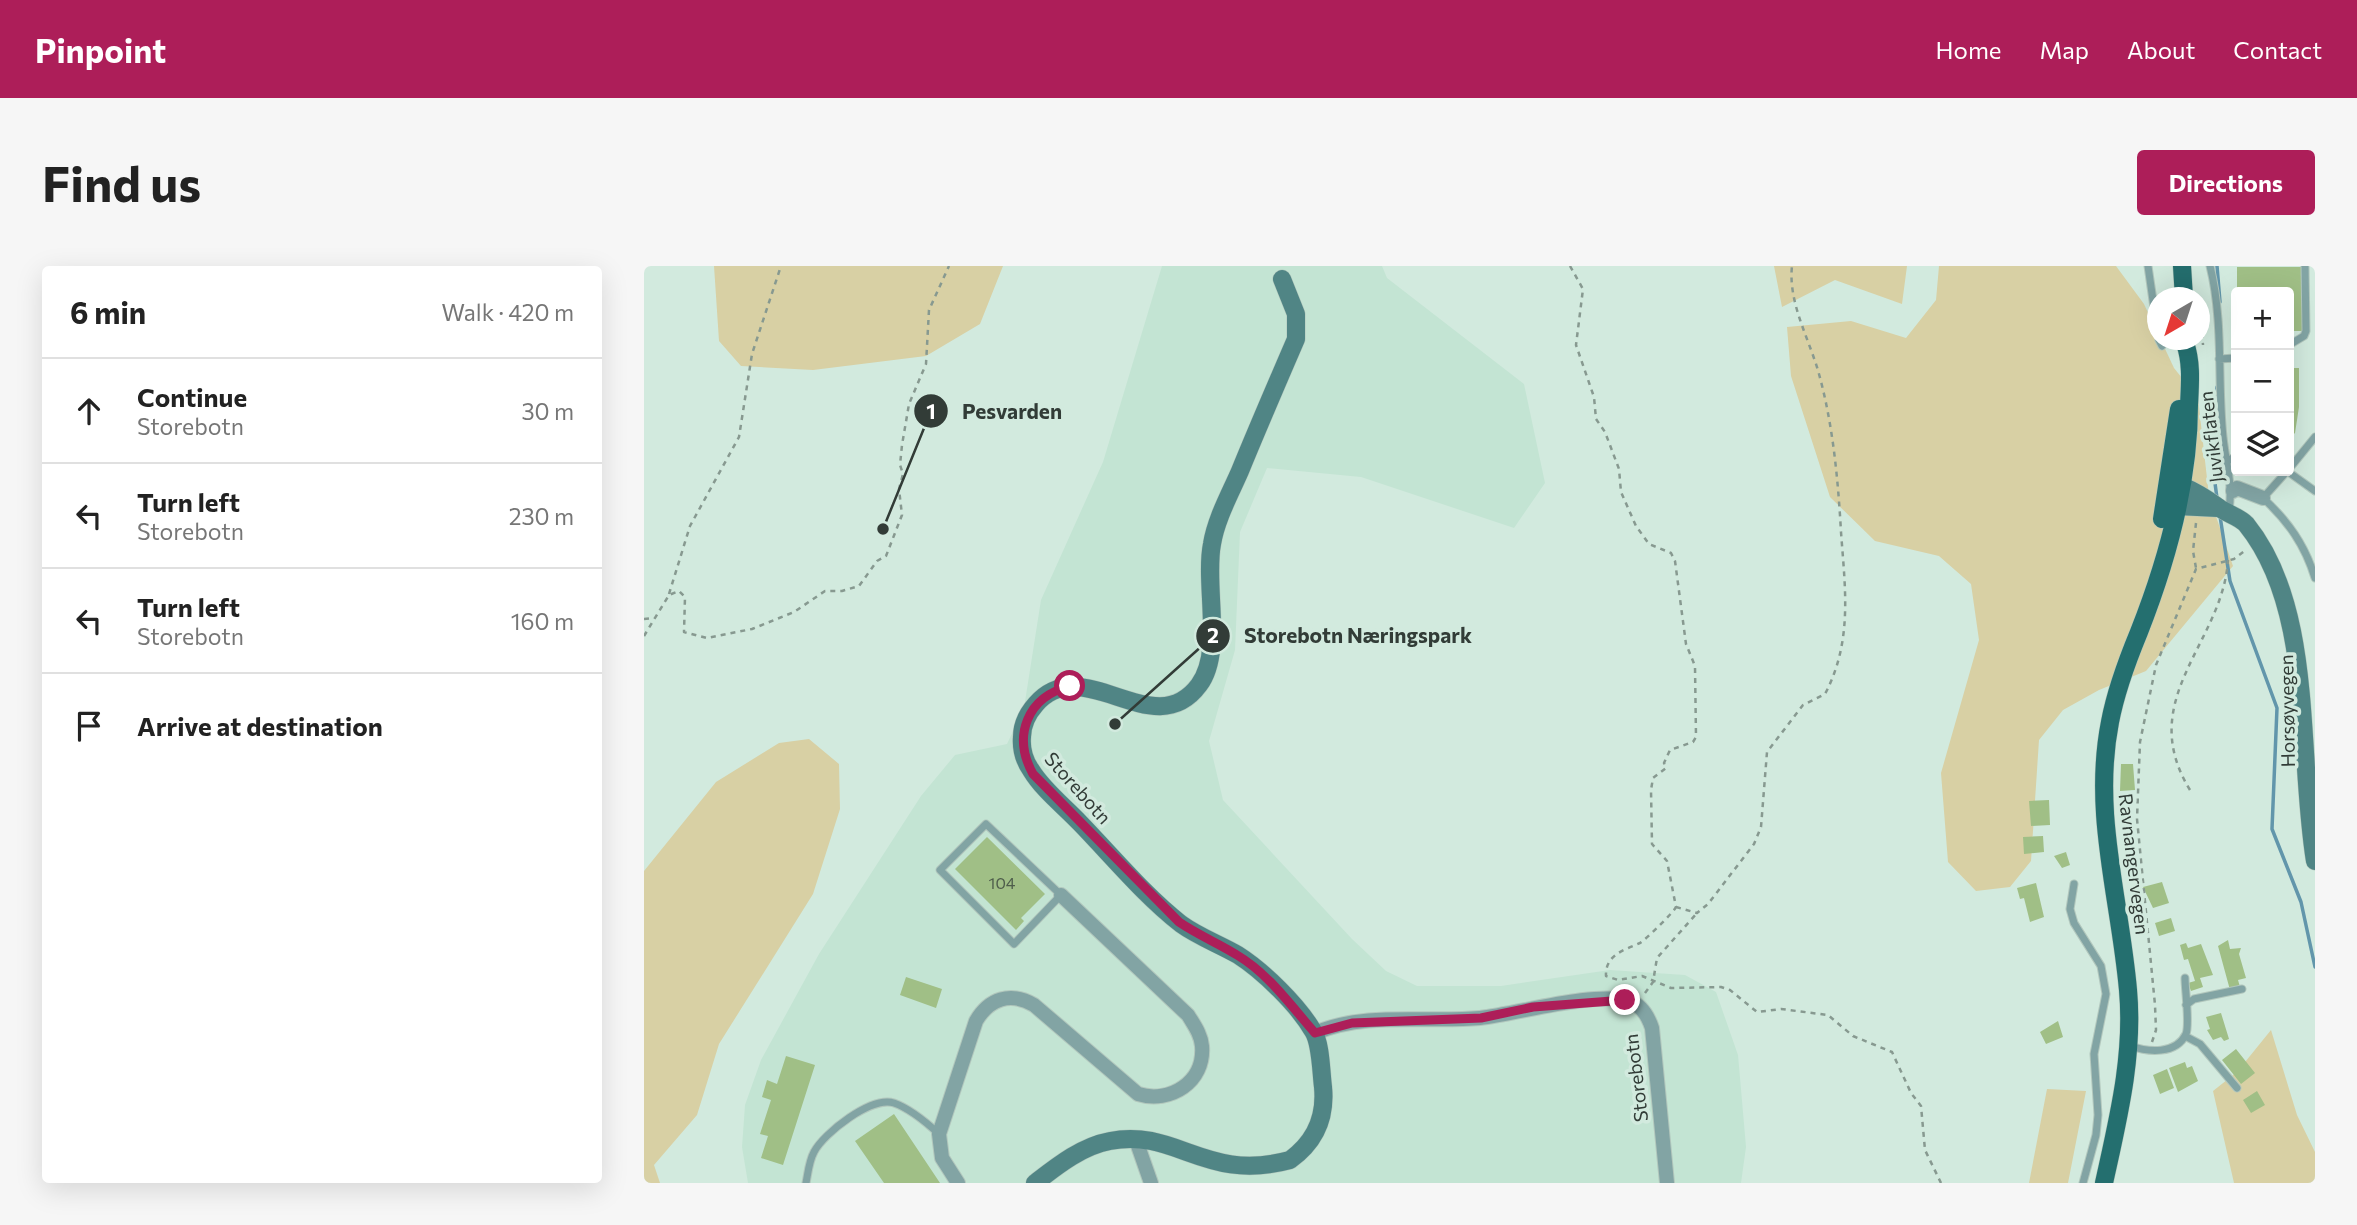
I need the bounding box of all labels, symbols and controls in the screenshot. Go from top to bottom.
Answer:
text: Pinpoint [35,29,166,70]
text: Home [1936,35,2002,64]
text: Map [2040,35,2089,64]
text: About [2127,35,2195,64]
text: Contact [2233,35,2322,64]
button: Directions [2137,150,2315,215]
text: Find us [42,152,201,212]
north arrow [2147,287,2210,350]
map controls [2231,287,2294,476]
button: + [2231,287,2294,350]
text: 6 min [70,293,146,330]
text: Walk · 420 m [442,298,574,326]
button: − [2231,350,2294,413]
text: Continue [137,381,247,412]
callout: Pesvarden [913,390,1076,432]
street label: Juvikflaten [2193,390,2228,484]
icon: ahead [70,392,108,430]
text: 30 m [521,397,574,425]
text: 1 [926,398,936,423]
text: Pesvarden [962,398,1062,423]
text: Storebotn [137,412,244,440]
button: layers [2231,413,2294,476]
text: Turn left [137,486,240,517]
icon: left [70,497,108,535]
text: 230 m [509,502,574,530]
text: Storebotn [137,517,244,545]
text: Turn left [137,591,240,622]
icon: left [70,602,108,640]
text: 160 m [511,607,574,635]
callout: Storebotn Næringspark [1195,615,1486,657]
text: Storebotn [137,622,244,650]
text: 2 [1207,622,1219,647]
text: Storebotn Næringspark [1244,622,1472,647]
street label: Horsøyvegen [2274,654,2299,768]
route start [1054,670,1085,701]
icon: arrive [70,707,108,745]
text: Arrive at destination [137,710,383,741]
street label: Storebotn [1040,747,1116,828]
street label: Ravnangervegen [2114,792,2155,936]
house number: 104 [989,873,1016,892]
route end [1609,984,1640,1015]
street label: Storebotn [1619,1033,1652,1123]

